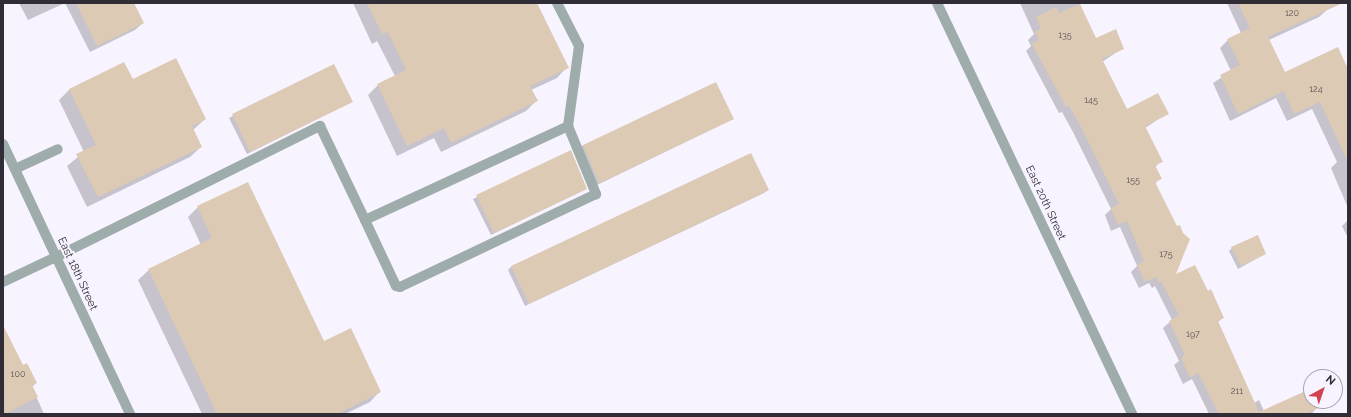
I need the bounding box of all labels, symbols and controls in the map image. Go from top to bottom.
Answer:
house number: 120 [1285,8,1299,18]
house number: 135 [1058,30,1072,40]
house number: 124 [1309,84,1323,94]
house number: 145 [1084,95,1098,105]
street label: East 20th Street [1022,164,1068,242]
house number: 155 [1126,175,1140,185]
street label: East 18th Street [54,235,100,313]
house number: 175 [1159,249,1173,259]
house number: 197 [1186,329,1200,339]
house number: 100 [11,369,25,379]
north arrow [1303,369,1343,409]
text: N [1323,373,1338,388]
house number: 211 [1231,386,1243,396]

